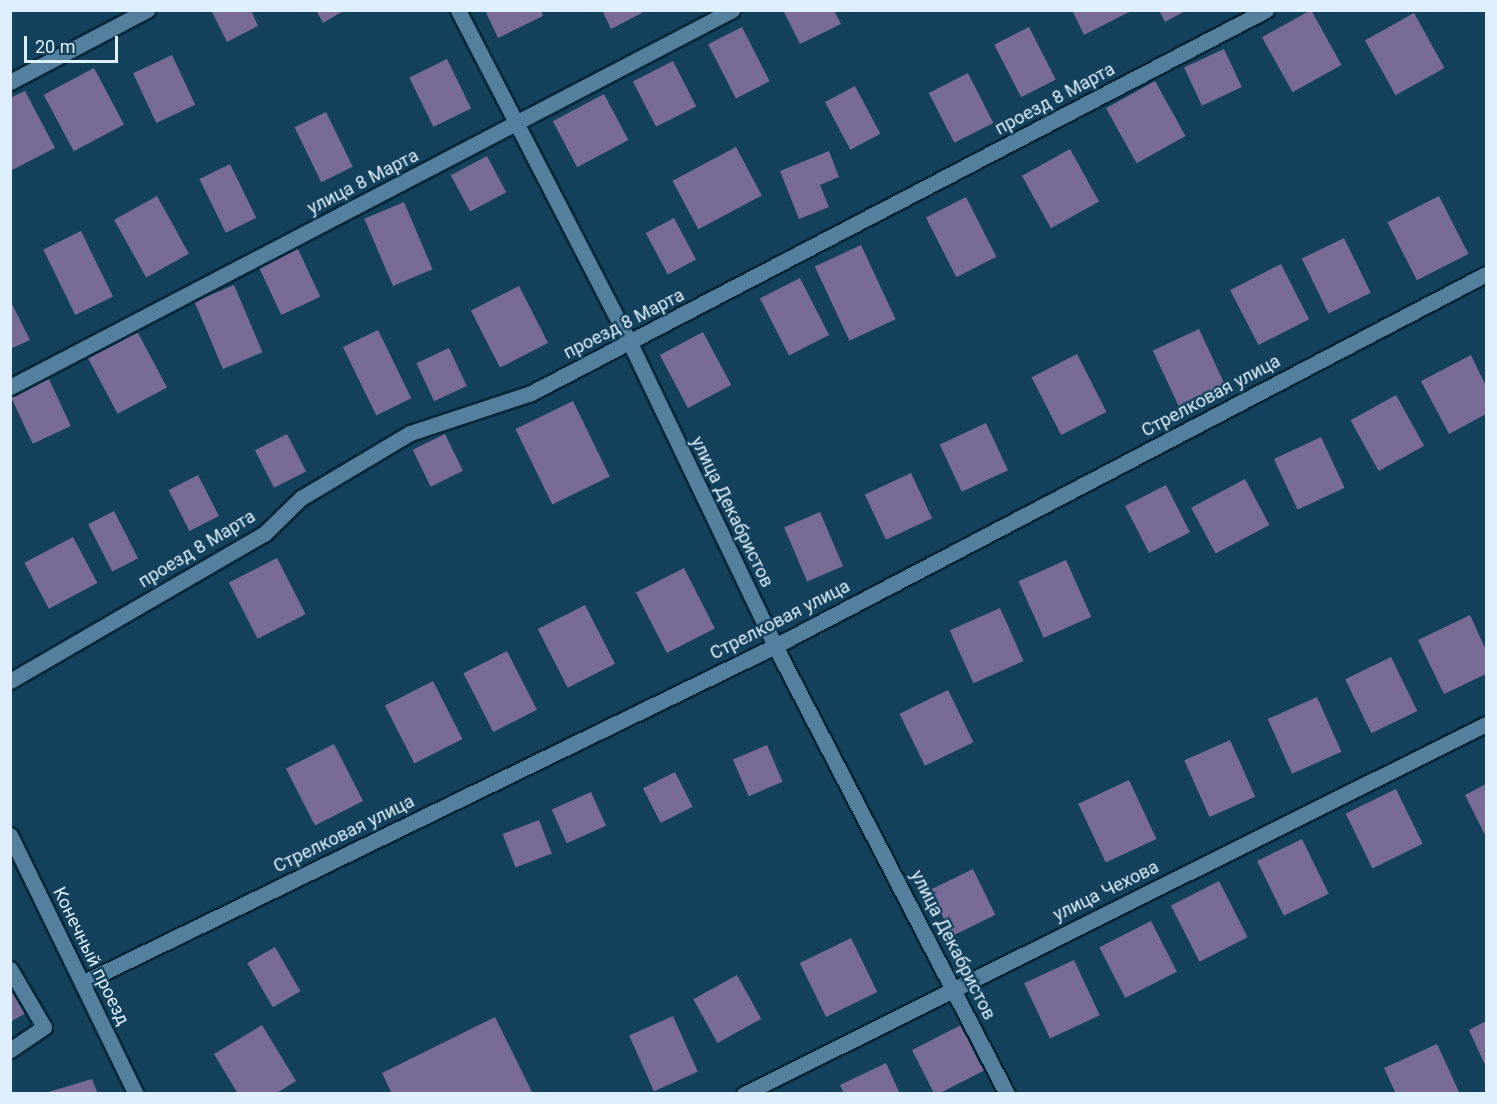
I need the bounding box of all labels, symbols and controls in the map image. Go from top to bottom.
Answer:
scale bar [27,24,122,62]
text: 20 m [35,36,75,57]
street label: проезд 8 Марта [991,58,1119,140]
street label: улица 8 Марта [304,145,422,219]
street label: проезд 8 Марта [560,284,688,364]
street label: Стрелковая улица [1138,350,1284,442]
street label: улица Декабристов [686,433,778,591]
street label: проезд 8 Марта [135,506,259,592]
street label: Стрелковая улица [706,575,854,665]
street label: Стрелковая улица [270,791,418,877]
street label: улица Чехова [1050,856,1162,926]
street label: улица Декабристов [906,867,1000,1023]
street label: Конечный проезд [48,883,134,1029]

